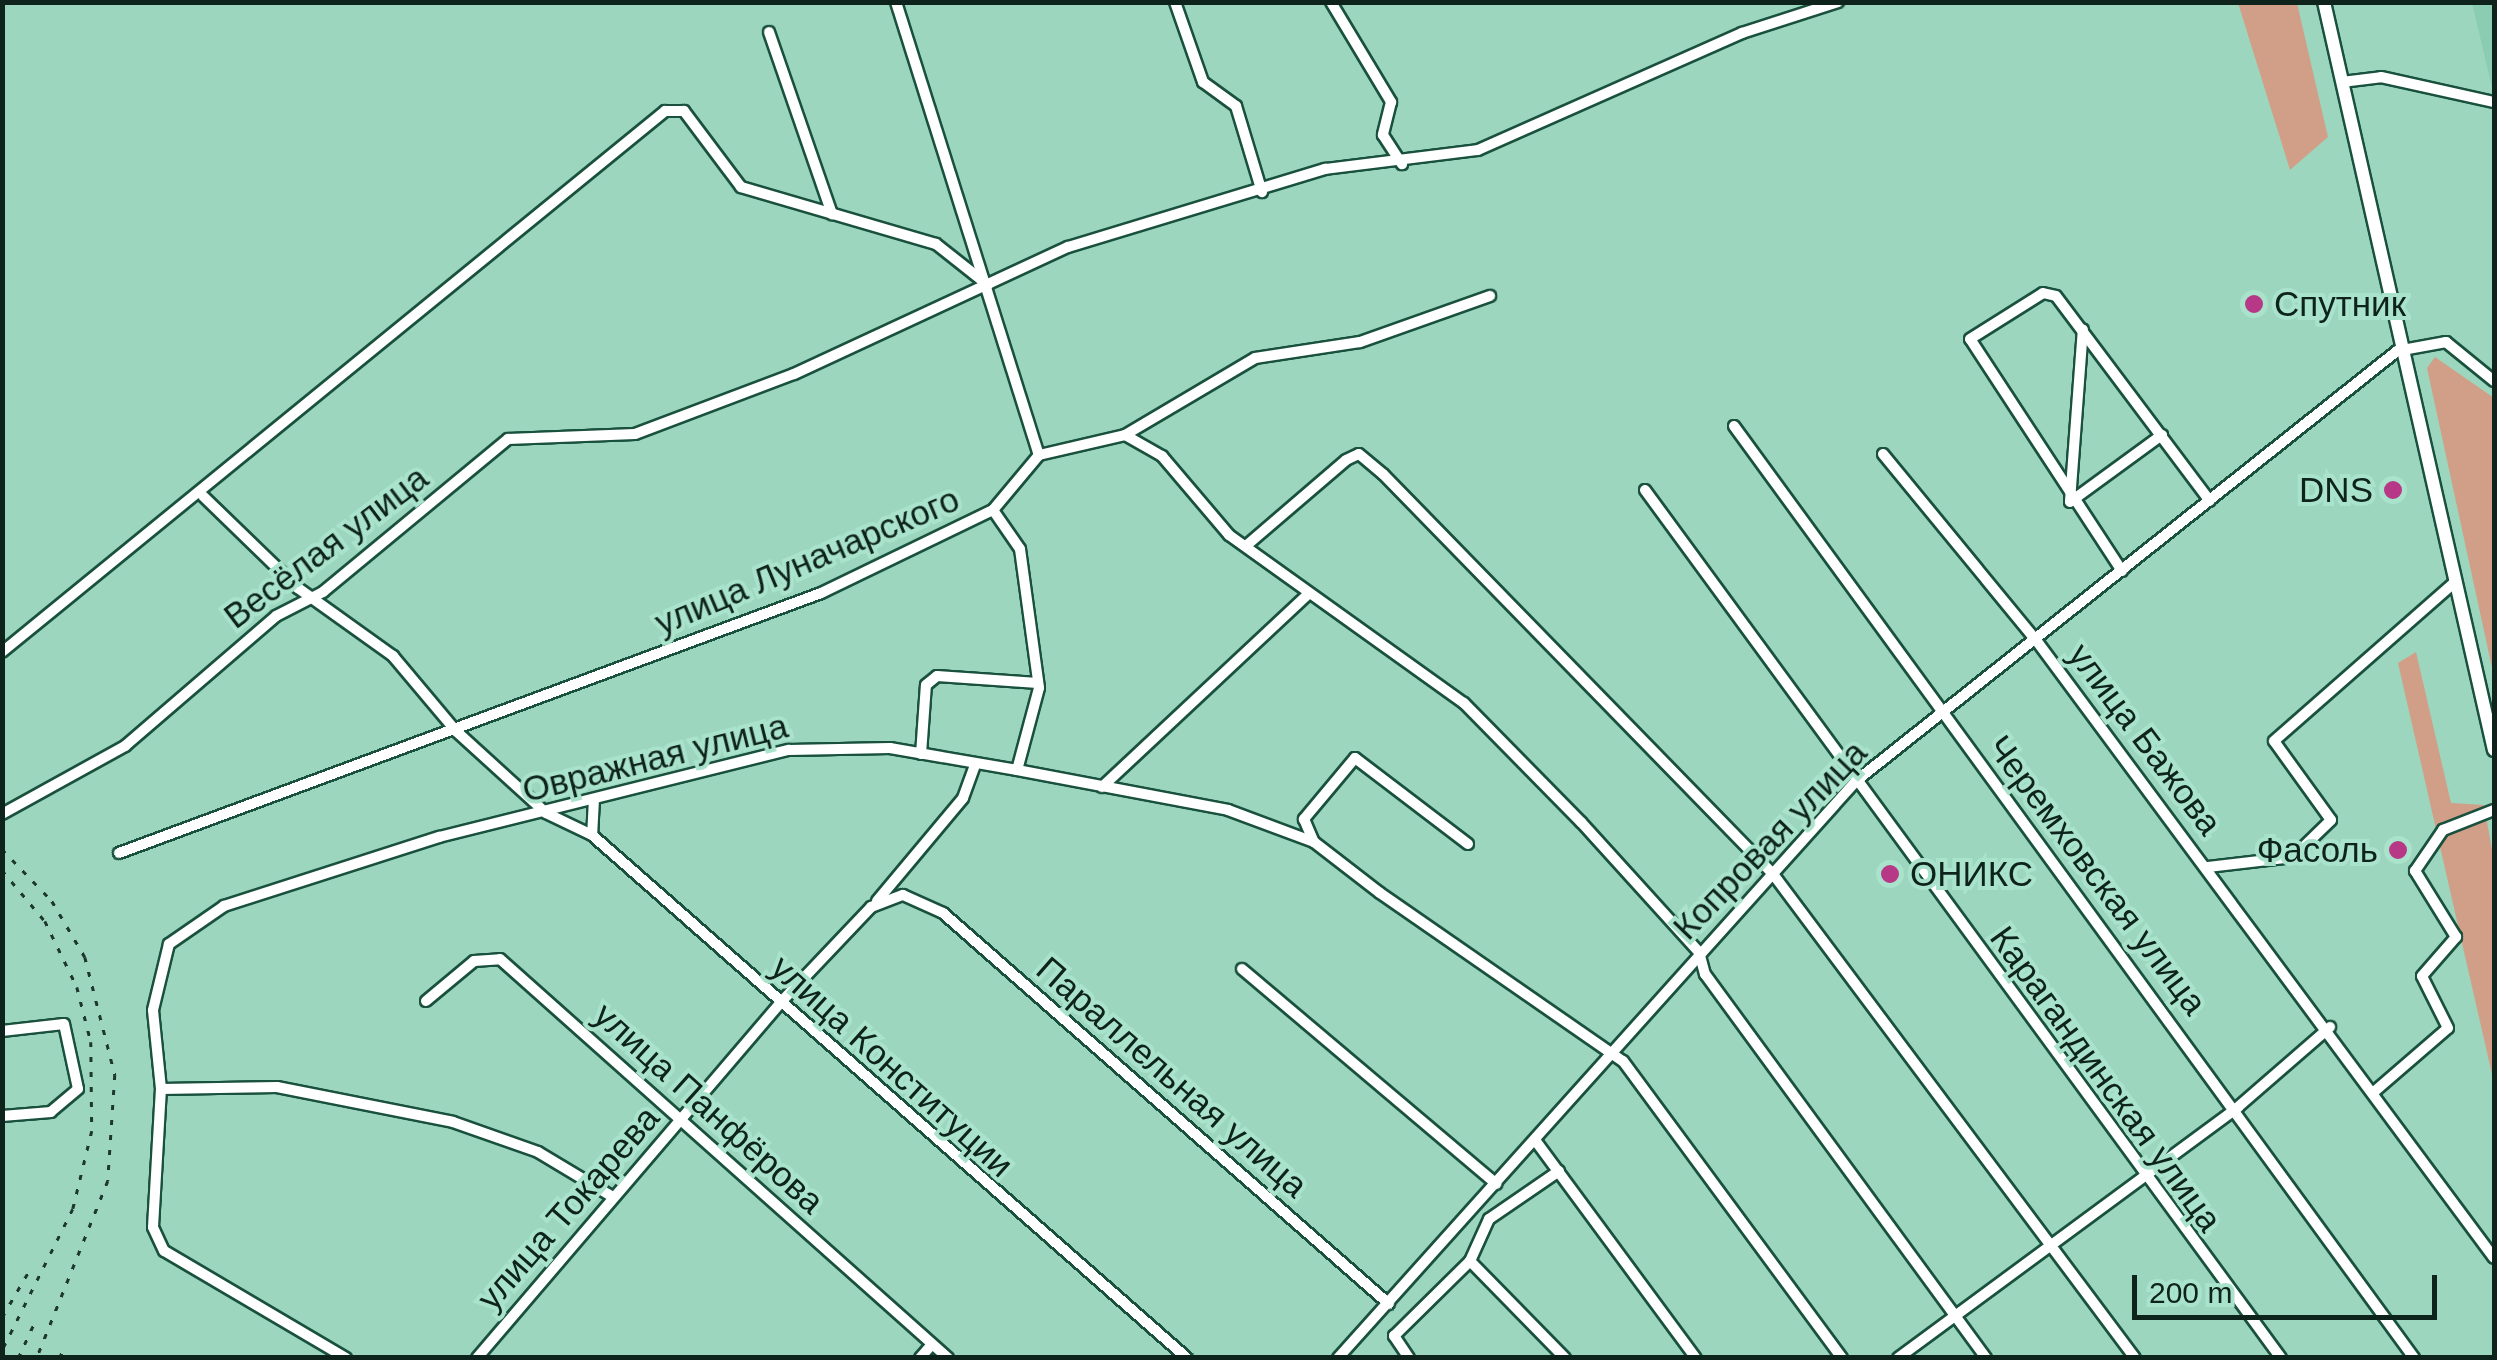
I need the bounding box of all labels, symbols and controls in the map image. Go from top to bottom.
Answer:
place label: Спутник [2274,283,2406,325]
marker: Спутник [2243,293,2265,315]
street label: Весёлая улица [216,457,436,637]
place label: DNS [2299,469,2373,511]
street label: улица Луначарского [649,478,965,644]
marker: DNS [2382,479,2404,501]
street label: улица Бажова [2059,635,2231,843]
street label: Овражная улица [518,705,792,811]
street label: Черемховская улица [1978,727,2216,1023]
street label: Копровая улица [1664,732,1876,948]
place label: Фасоль [2257,829,2378,871]
marker: Фасоль [2387,839,2409,861]
place label: ОНИКС [1910,853,2033,895]
marker: ОНИКС [1879,863,1901,885]
street label: Карагандинская улица [1981,918,2231,1240]
street label: улица Конституции [762,946,1022,1186]
street label: Параллельная улица [1028,948,1316,1206]
street label: улица Панфёрова [585,994,833,1222]
street label: улица Токарева [468,1098,668,1318]
scale bar [2137,1255,2442,1317]
text: 200 m [2149,1276,2232,1309]

